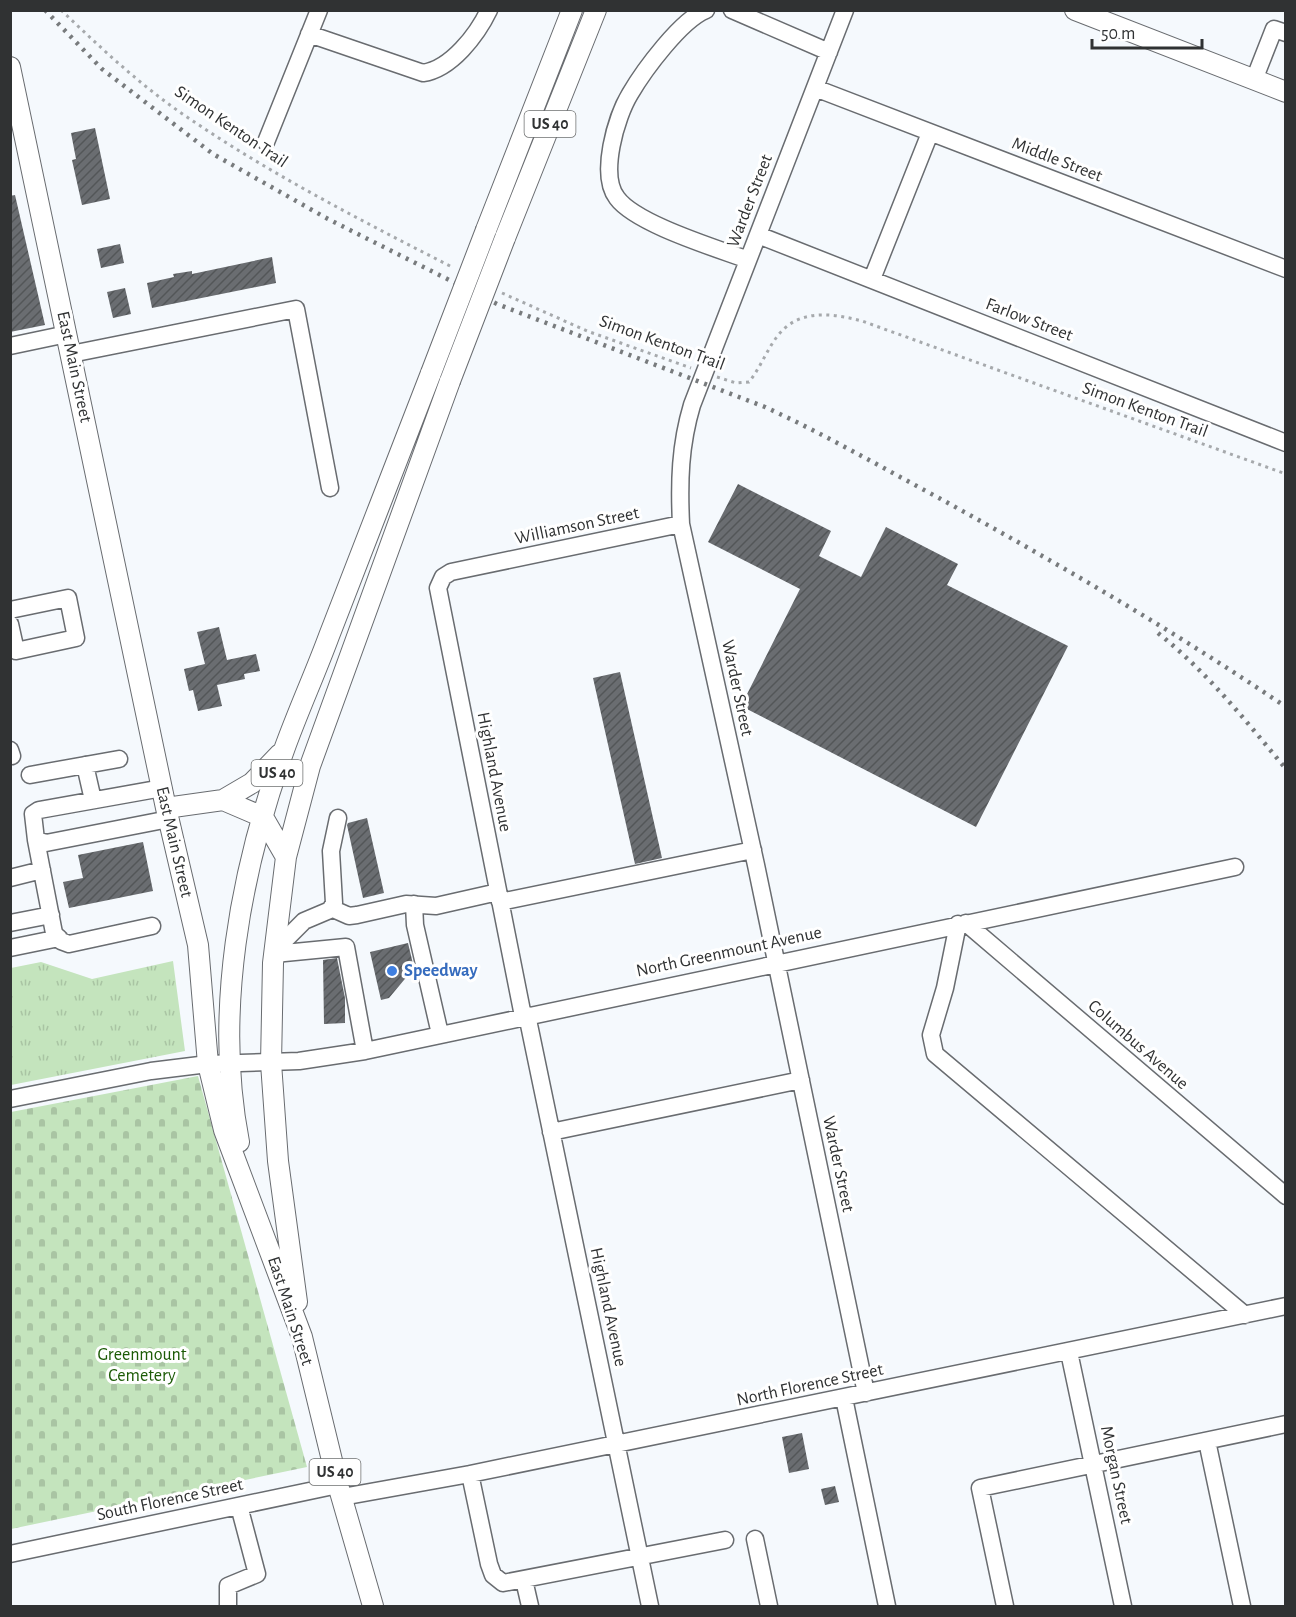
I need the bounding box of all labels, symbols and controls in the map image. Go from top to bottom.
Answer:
scale bar [1092,12,1202,50]
text: 50 m [1101,25,1135,43]
street label: Simon Kenton Trail [171,83,291,171]
road number: US 40 [524,111,576,137]
street label: Middle Street [1009,135,1105,186]
street label: Warder Street [724,152,776,250]
street label: Farlow Street [983,295,1075,345]
street label: East Main Street [53,310,95,425]
street label: Simon Kenton Trail [597,312,727,374]
street label: Simon Kenton Trail [1080,379,1210,441]
street label: Williamson Street [513,504,641,548]
street label: Warder Street [718,638,756,738]
street label: Highland Avenue [474,711,514,833]
road number: US 40 [252,760,302,786]
street label: East Main Street [152,785,196,899]
street label: North Greenmount Avenue [635,924,823,980]
place label: Speedway [404,962,479,980]
marker: Speedway [385,964,399,978]
street label: Columbus Avenue [1084,997,1192,1093]
street label: Warder Street [819,1114,857,1214]
street label: Highland Avenue [587,1246,629,1368]
street label: East Main Street [264,1254,316,1368]
park label: Greenmount Cemetery [97,1346,187,1385]
street label: North Florence Street [735,1361,885,1409]
street label: Morgan Street [1097,1424,1135,1526]
road number: US 40 [310,1459,360,1485]
street label: South Florence Street [95,1476,245,1524]

